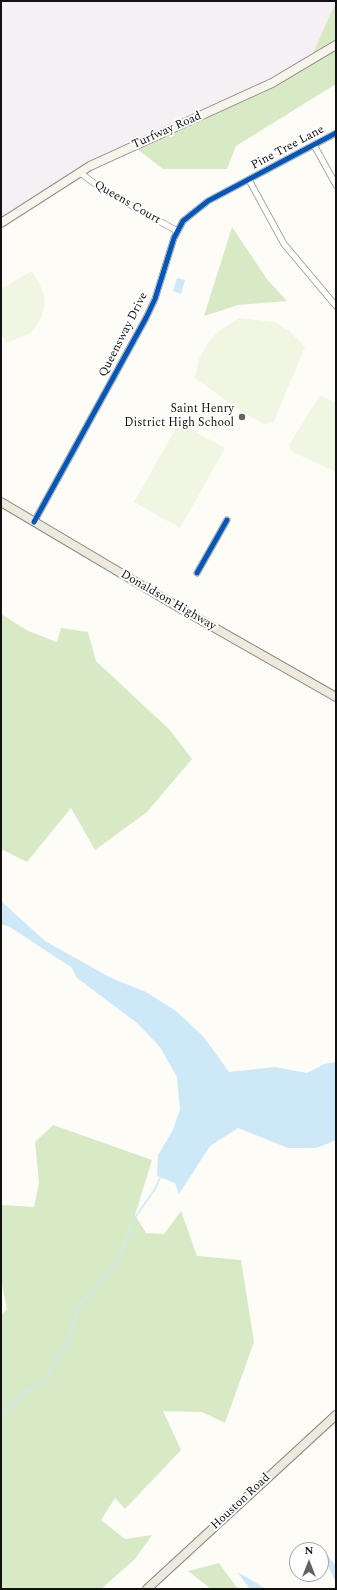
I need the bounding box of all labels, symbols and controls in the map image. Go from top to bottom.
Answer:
street label: Turfway Road [130,109,204,153]
street label: Pine Tree Lane [249,123,327,173]
street label: Queens Court [91,178,163,228]
street label: Queensway Drive [96,290,152,380]
place label: Saint Henry District High School [124,403,234,431]
marker: Saint Henry District High School [237,412,247,422]
street label: Donaldson Highway [118,568,218,634]
street label: Houston Road [208,1471,274,1533]
north arrow [289,1542,329,1582]
text: N [305,1542,313,1559]

